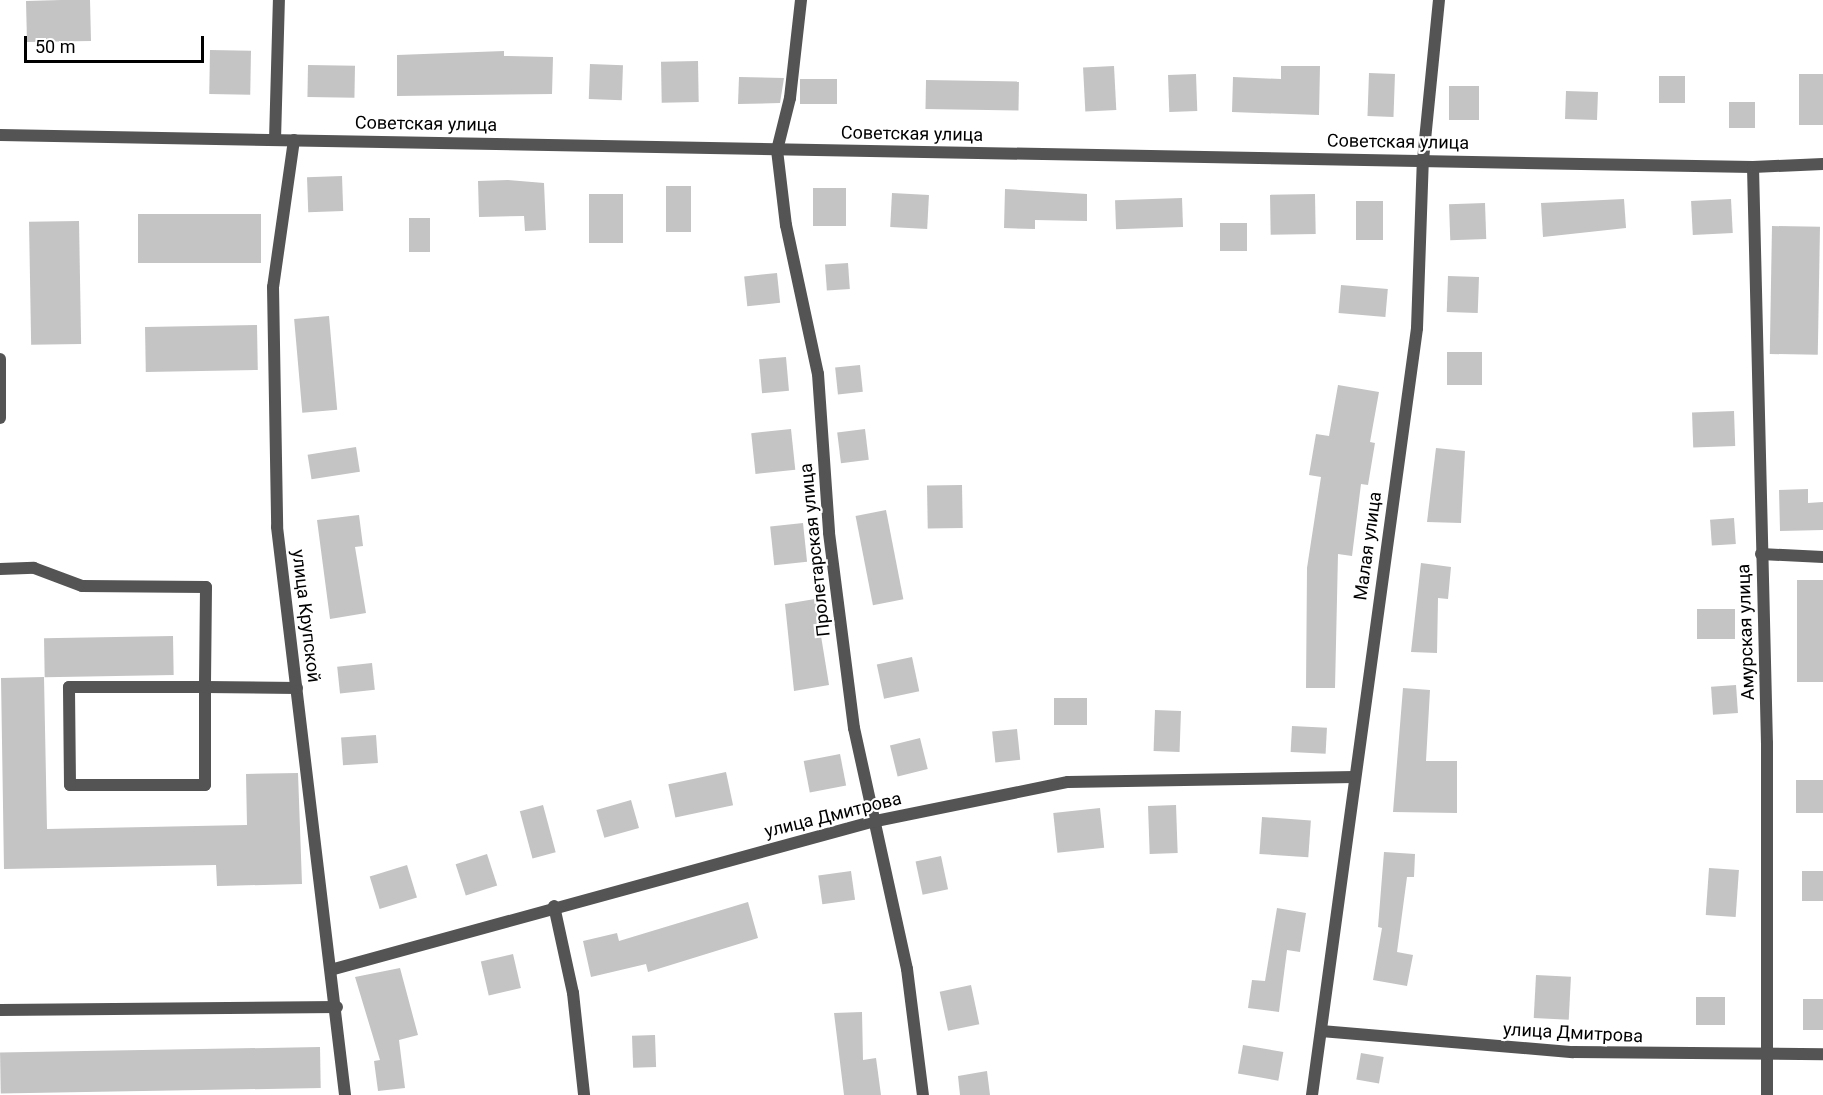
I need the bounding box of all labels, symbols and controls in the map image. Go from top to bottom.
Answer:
scale bar [27,24,207,62]
text: 50 m [35,36,75,57]
street label: Советская улица [355,112,497,136]
street label: Советская улица [841,122,983,146]
street label: Советская улица [1327,130,1469,154]
street label: Пролетарская улица [795,462,835,638]
street label: Малая улица [1350,490,1386,602]
street label: улица Крупской [287,548,325,684]
street label: Амурская улица [1733,563,1759,701]
street label: улица Дмитрова [762,788,904,842]
street label: улица Дмитрова [1502,1019,1644,1047]

